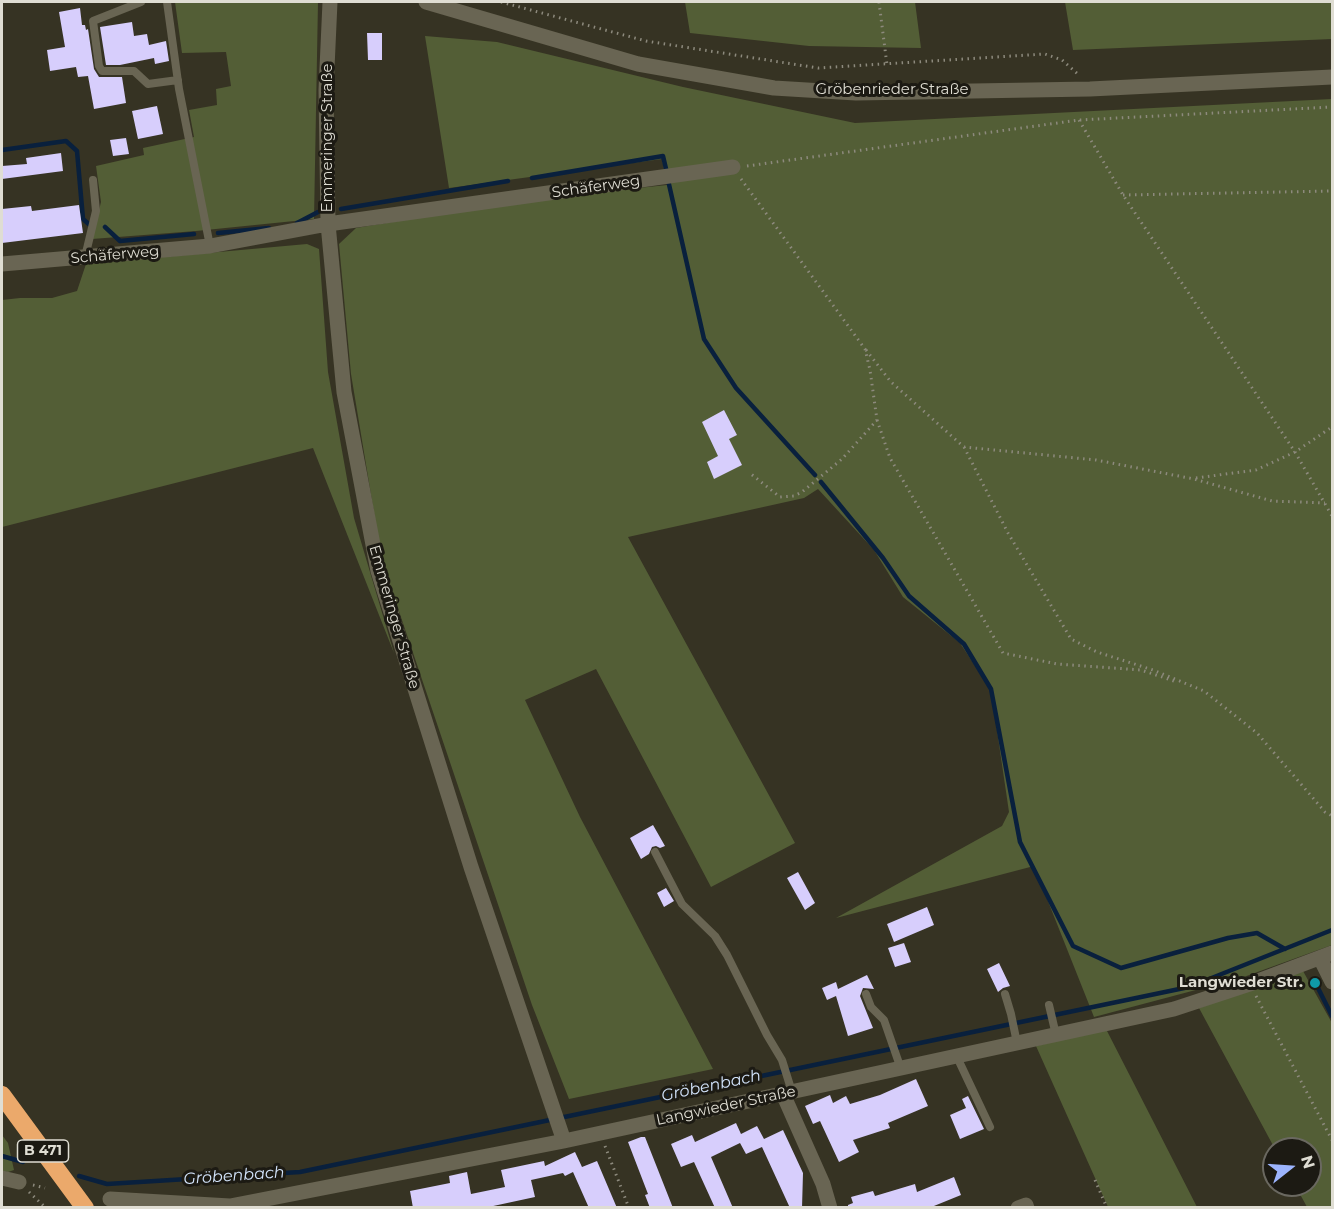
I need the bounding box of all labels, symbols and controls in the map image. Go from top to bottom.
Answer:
street label: Emmeringer Straße [319,64,337,212]
street label: Gröbenrieder Straße [815,81,969,99]
street label: Schäferweg [551,172,641,202]
street label: Schäferweg [70,242,160,268]
street label: Emmeringer Straße [365,543,423,691]
place label: Langwieder Str. [1179,974,1303,992]
marker: Langwieder Str. [1308,976,1322,990]
water label: Gröbenbach [659,1066,763,1106]
street label: Langwieder Straße [655,1082,797,1130]
north arrow [1262,1137,1322,1197]
road number: B 471 [18,1140,68,1162]
text: N [1297,1153,1319,1171]
water label: Gröbenbach [183,1163,285,1189]

